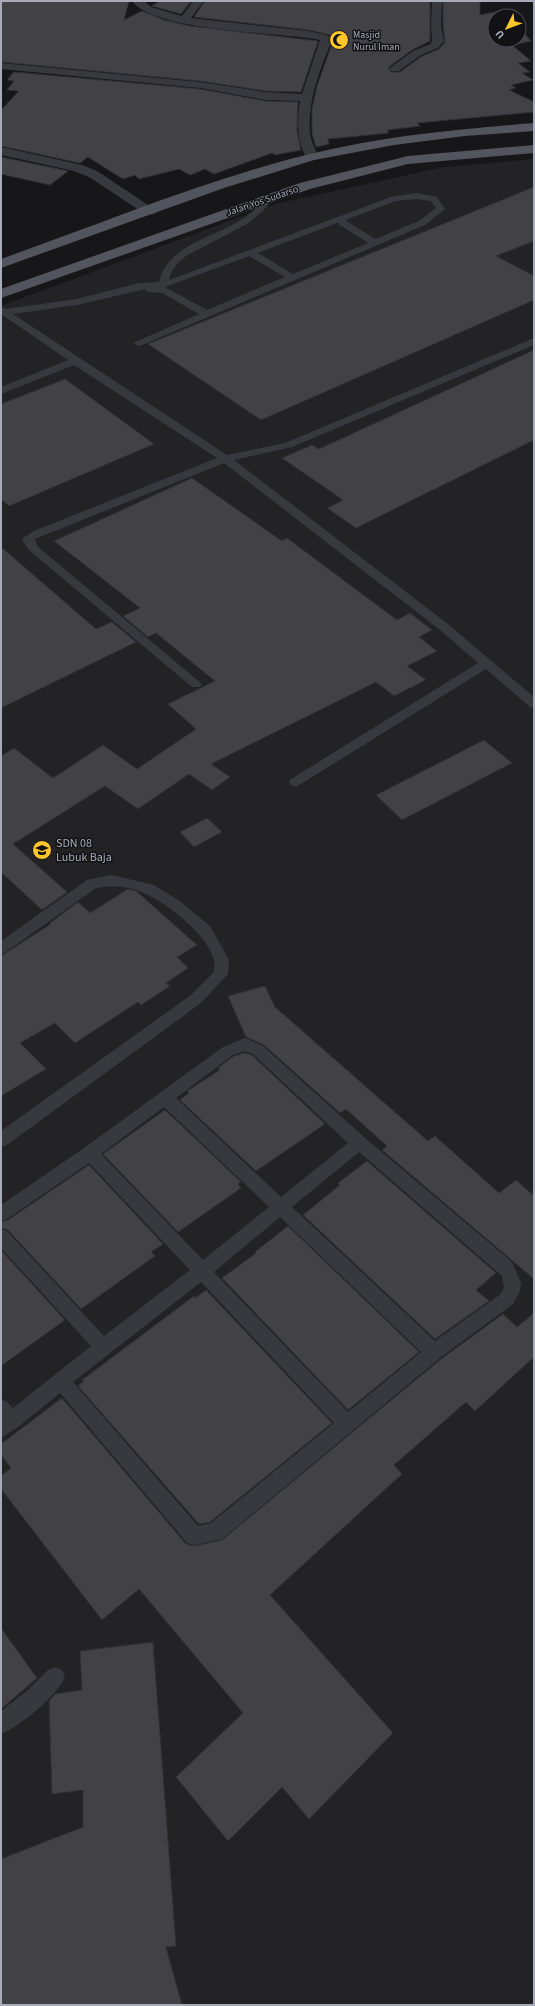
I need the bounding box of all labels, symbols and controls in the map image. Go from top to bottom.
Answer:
north arrow [487,8,527,48]
text: U [492,27,508,42]
place label: Masjid Nurul Iman [353,28,400,54]
mosque icon: Masjid Nurul Iman [328,29,350,51]
street label: Jalan Yos Sudarso [224,182,300,220]
place label: SDN 08 Lubuk Baja [56,835,112,866]
school or university icon: SDN 08 Lubuk Baja [31,839,53,861]

